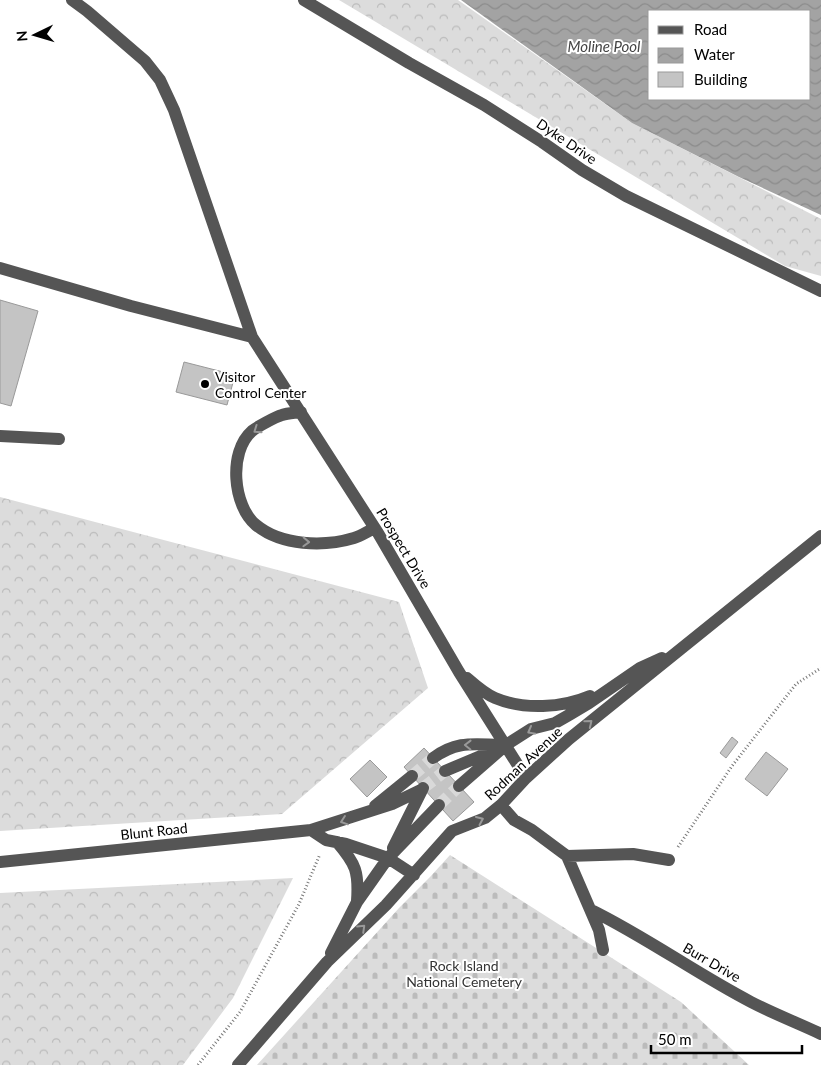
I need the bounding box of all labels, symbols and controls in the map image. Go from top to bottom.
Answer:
north arrow [10,10,60,60]
legend [648,10,811,100]
text: Road [694,20,727,38]
text: N [13,30,30,42]
water label: Moline Pool [568,37,641,55]
text: Water [694,45,735,63]
text: Building [694,70,747,88]
street label: Dyke Drive [534,115,600,167]
place label: Visitor Control Center [215,368,306,401]
marker: Visitor Control Center [199,378,211,390]
one-way arrow [253,423,262,433]
street label: Prospect Drive [373,505,435,591]
one-way arrow [302,537,310,548]
one-way arrow [583,720,592,728]
street label: Rodman Avenue [481,723,565,803]
one-way arrow [527,725,536,735]
one-way arrow [464,740,472,750]
one-way arrow [340,815,349,825]
one-way arrow [474,816,483,826]
street label: Blunt Road [120,819,188,843]
one-way arrow [356,925,365,934]
street label: Burr Drive [680,939,744,985]
park label: Rock Island National Cemetery [406,957,523,990]
scale bar [651,1022,802,1054]
text: 50 m [658,1030,692,1048]

